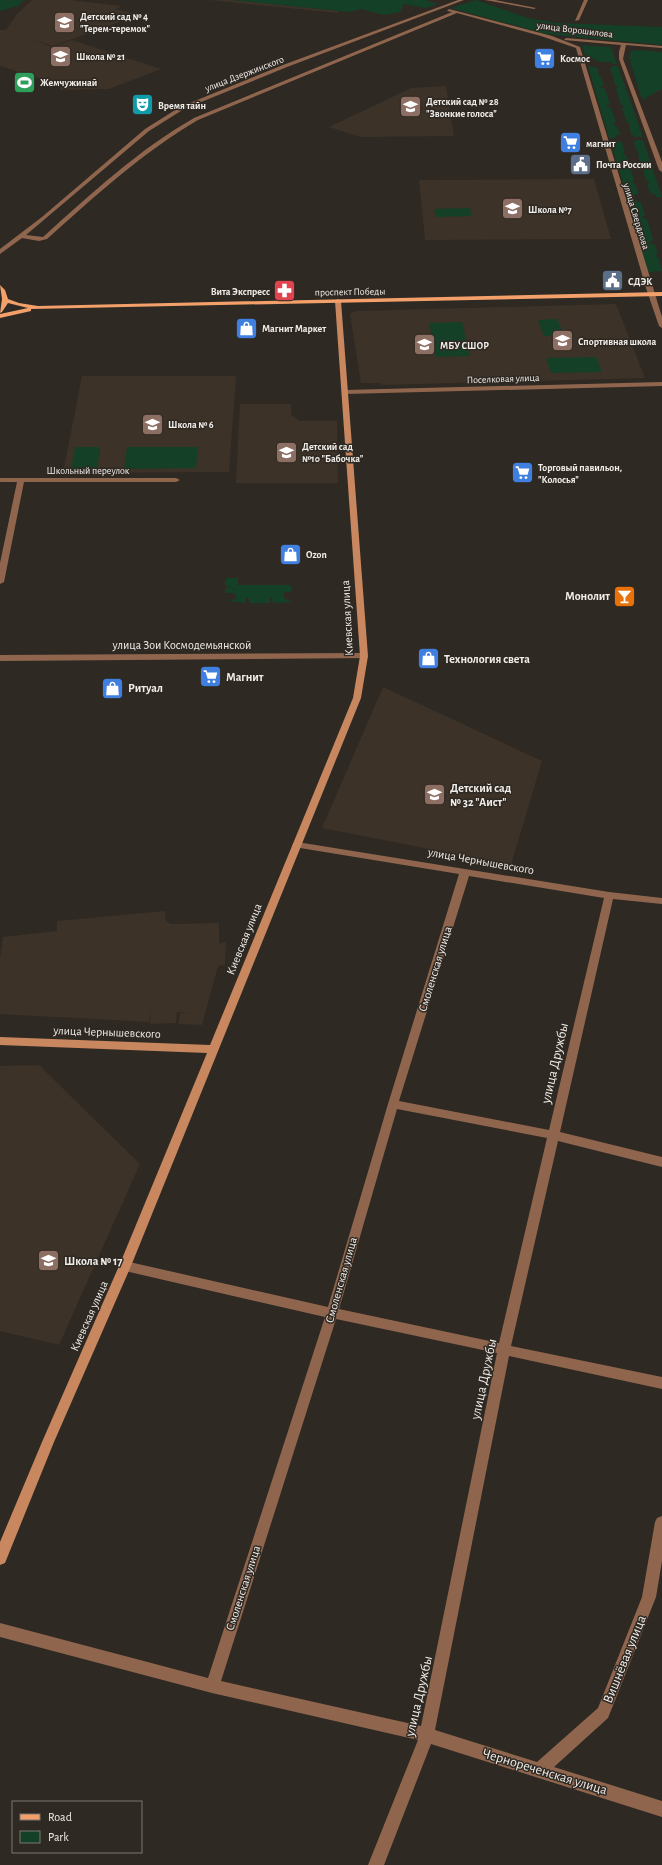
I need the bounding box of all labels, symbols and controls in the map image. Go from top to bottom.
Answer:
school or university icon: Детский сад № 4 "Терем-теремок" [52,9,78,35]
place label: Детский сад № 4 "Терем-теремок" [80,12,150,34]
street label: улица Ворошилова [535,20,614,40]
school or university icon: Школа № 21 [48,43,74,69]
supermarket icon: Космос [531,45,557,71]
place label: Школа № 21 [76,52,125,62]
street label: улица Дзержинского [203,54,285,94]
place label: Космос [560,54,590,64]
sports icon: Жемчужинай [12,69,38,95]
place label: Жемчужинай [40,78,97,88]
theatre icon: Время тайн [130,92,156,118]
school or university icon: Детский сад № 28 "Звонкие голоса" [397,94,423,120]
place label: Детский сад № 28 "Звонкие голоса" [426,97,499,119]
place label: Время тайн [158,101,206,111]
supermarket icon: магнит [557,130,583,156]
place label: магнит [586,139,616,149]
public building icon: Почта России [567,151,593,177]
place label: Почта России [596,160,652,170]
street label: улица Свердлова [621,181,651,251]
school or university icon: Школа №7 [499,196,525,222]
place label: Школа №7 [528,205,572,215]
public building icon: СДЭК [599,268,625,294]
place label: СДЭК [628,277,652,287]
pharmacy icon: Вита Экспресс [272,278,298,304]
street label: проспект Победы [315,286,385,298]
place label: Вита Экспресс [211,287,270,297]
shop icon: Магнит Маркет [234,315,260,341]
place label: Магнит Маркет [262,324,326,334]
school or university icon: Спортивная школа [549,328,575,354]
school or university icon: МБУ СШОР [412,332,438,358]
place label: Спортивная школа [578,337,656,347]
place label: МБУ СШОР [440,341,489,351]
street label: Поселковая улица [466,373,540,385]
school or university icon: Школа № 6 [140,411,166,437]
place label: Школа № 6 [168,420,214,430]
school or university icon: Детский сад №10 "Бабочка" [274,439,300,465]
place label: Детский сад №10 "Бабочка" [302,442,364,464]
supermarket icon: Торговый павильон, "Колосья" [509,460,535,486]
place label: Торговый павильон, "Колосья" [538,463,622,485]
street label: Школьный переулок [47,466,130,476]
shop icon: Ozon [278,541,304,567]
place label: Ozon [306,550,327,560]
street label: Киевская улица [339,579,356,656]
bar icon: Монолит [612,583,638,609]
place label: Монолит [565,590,610,602]
street label: улица Зои Космодемьянской [112,639,251,652]
shop icon: Технология света [416,646,442,672]
place label: Технология света [444,653,530,665]
supermarket icon: Магнит [198,664,224,690]
place label: Магнит [226,671,264,683]
shop icon: Ритуал [100,675,126,701]
place label: Ритуал [128,682,163,695]
school or university icon: Детский сад № 32 "Аист" [421,782,447,808]
place label: Детский сад № 32 "Аист" [450,782,512,808]
street label: улица Чернышевского [426,846,535,877]
street label: Киевская улица [224,901,265,977]
street label: Смоленская улица [416,924,455,1013]
street label: улица Дружбы [539,1022,571,1106]
street label: улица Чернышевского [52,1024,161,1041]
street label: Смоленская улица [323,1235,360,1325]
school or university icon: Школа № 17 [35,1248,61,1274]
place label: Школа № 17 [64,1255,123,1267]
street label: Киевская улица [68,1278,111,1353]
street label: улица Дружбы [468,1338,499,1422]
street label: Смоленская улица [224,1544,264,1632]
street label: Вишнёвая улица [601,1613,649,1705]
street label: улица Дружбы [403,1655,435,1739]
street label: Чернореченская улица [481,1746,609,1798]
legend [12,1801,142,1853]
text: Road [48,1811,72,1823]
text: Park [48,1831,69,1843]

